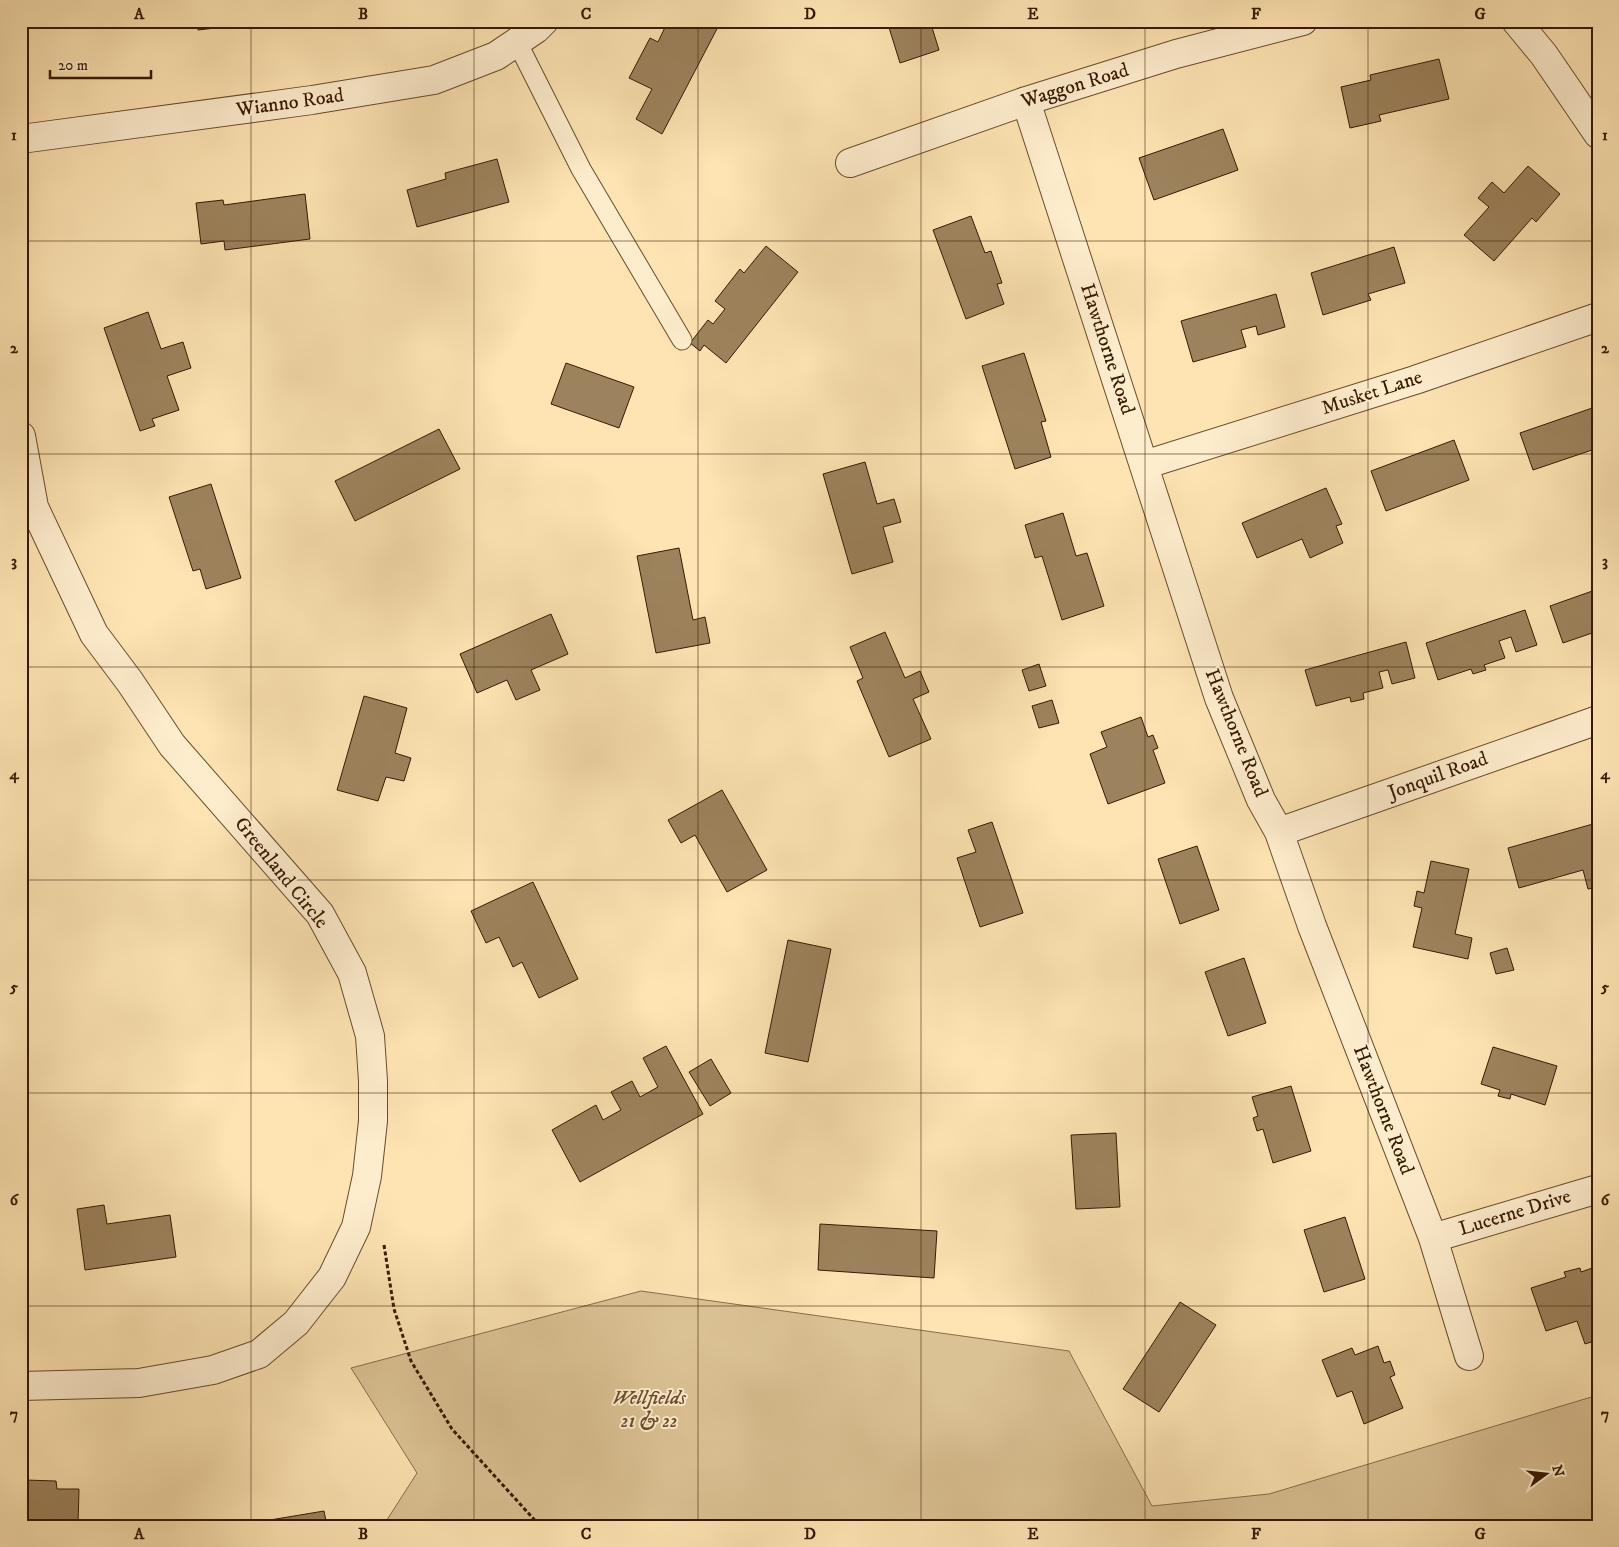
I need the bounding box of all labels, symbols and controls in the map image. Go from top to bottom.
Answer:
text: A [133,4,145,24]
text: B [358,4,368,24]
text: C [581,4,591,24]
text: D [804,4,816,24]
text: E [1027,4,1039,24]
text: F [1251,4,1261,24]
text: G [1474,4,1486,24]
scale bar [50,48,151,80]
text: 20 m [58,56,88,75]
street label: Waggon Road [1017,58,1132,114]
street label: Wianno Road [234,83,345,123]
text: 1 [11,125,17,145]
text: 1 [1602,125,1608,145]
street label: Hawthorne Road [1074,280,1140,418]
text: 2 [10,338,19,358]
text: 2 [1601,338,1610,358]
street label: Musket Lane [1318,365,1426,421]
text: 3 [11,551,17,571]
text: 3 [1602,551,1608,571]
street label: Hawthorne Road [1199,665,1273,801]
street label: Jonquil Road [1383,746,1491,806]
text: 4 [8,764,19,784]
text: 4 [1599,764,1610,784]
street label: Greenland Circle [228,812,334,934]
text: 5 [9,977,18,997]
text: 5 [1600,977,1609,997]
street label: Hawthorne Road [1347,1042,1419,1178]
street label: Lucerne Drive [1456,1184,1574,1242]
text: 6 [10,1190,20,1210]
text: 6 [1601,1190,1611,1210]
park label: Wellfields 21 & 22 [612,1386,687,1434]
text: 7 [10,1404,18,1424]
text: 7 [1601,1404,1609,1424]
north arrow [1522,1450,1572,1500]
text: N [1547,1463,1568,1479]
text: A [133,1524,145,1544]
text: B [358,1524,368,1544]
text: C [581,1524,591,1544]
text: D [804,1524,816,1544]
text: E [1027,1524,1039,1544]
text: F [1251,1524,1261,1544]
text: G [1474,1524,1486,1544]

